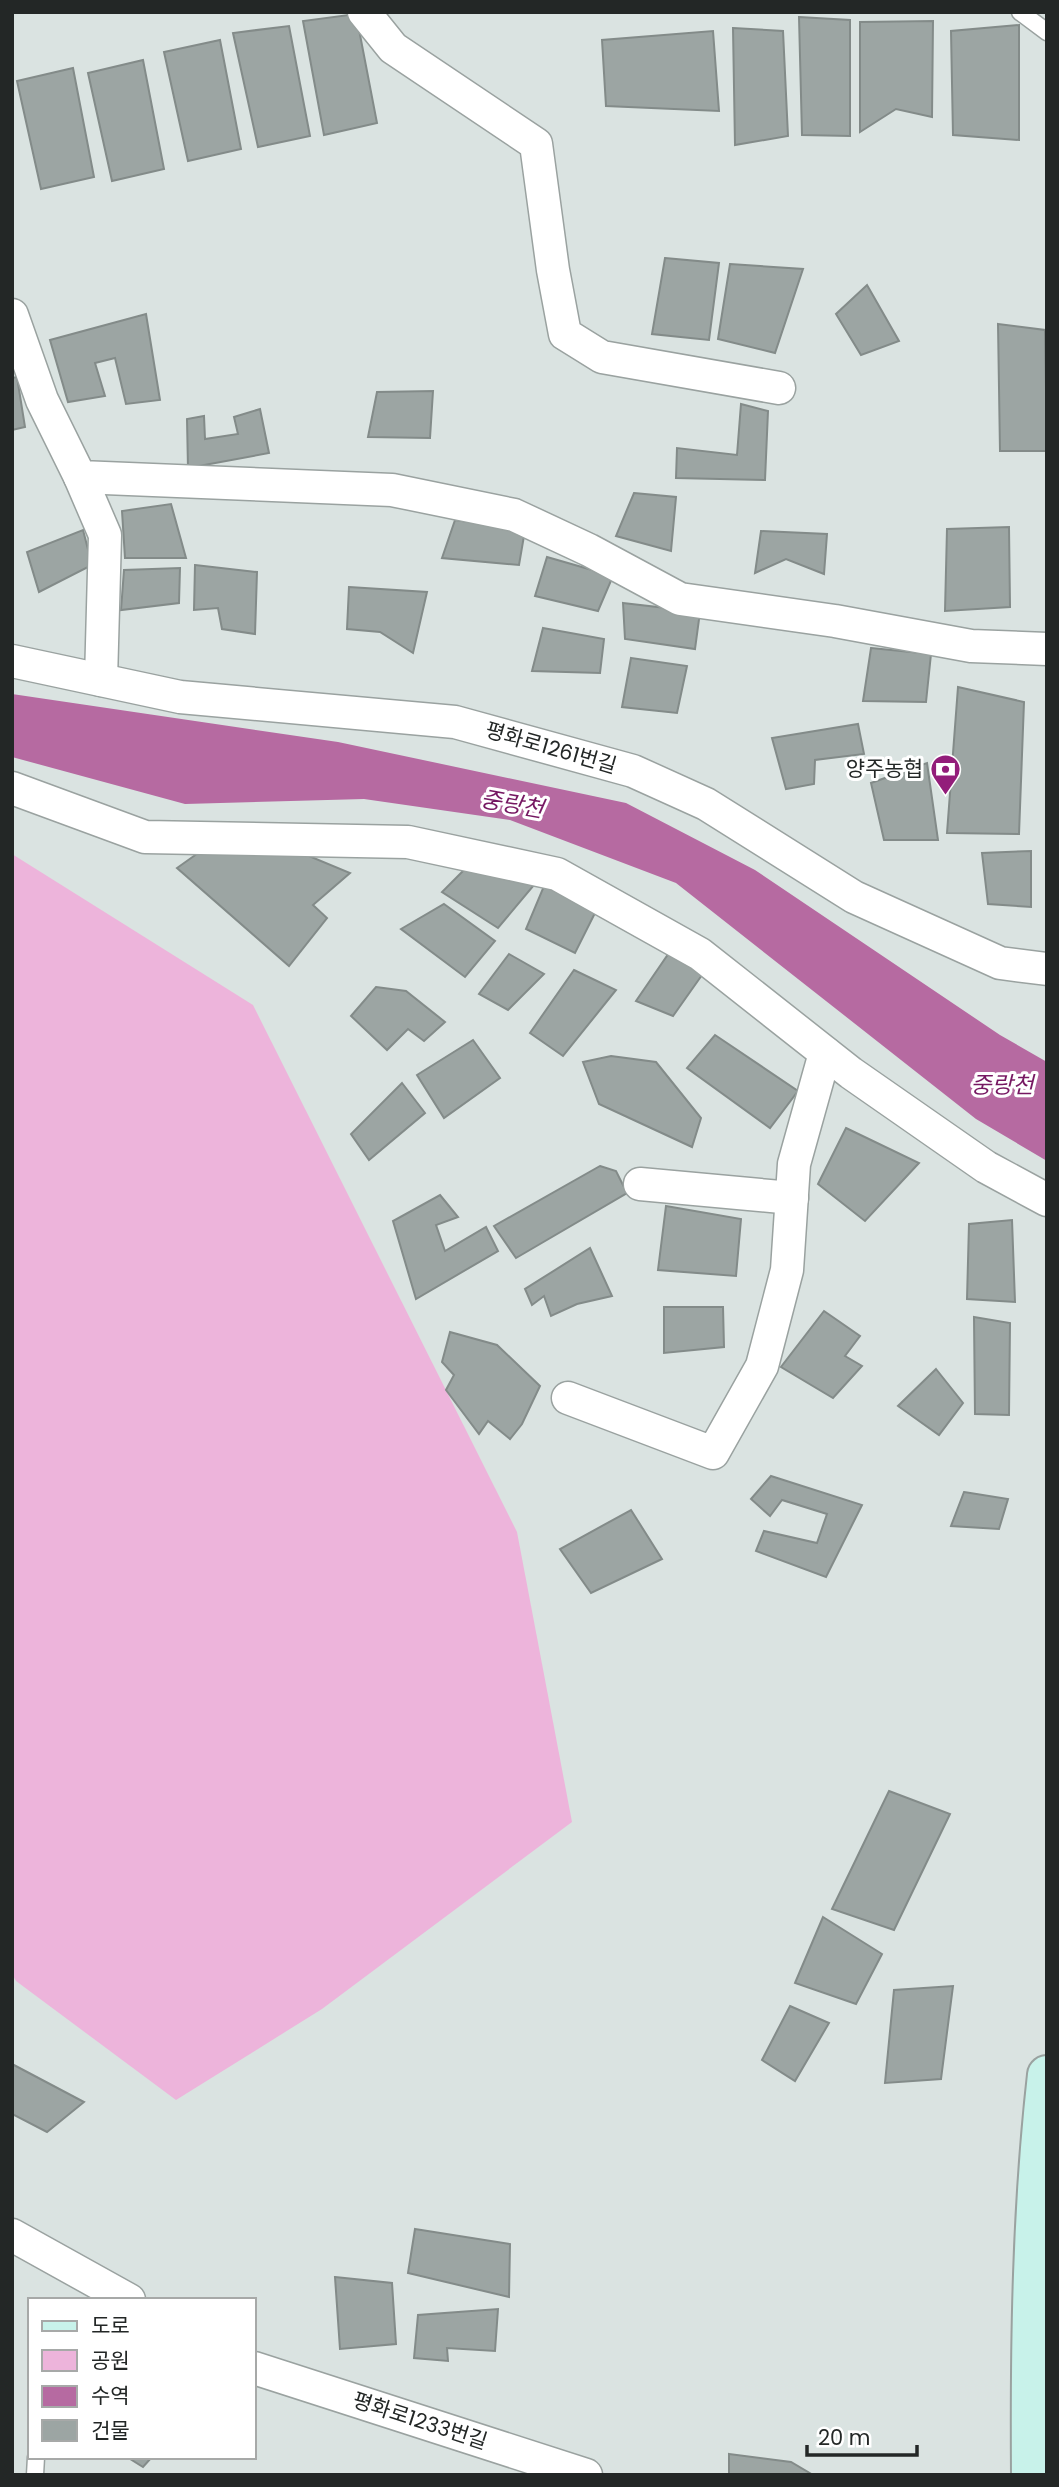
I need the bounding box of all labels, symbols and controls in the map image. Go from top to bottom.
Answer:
street label: 평화로1261번길 [482,715,620,780]
bank icon: 양주농협 [929,752,963,796]
place label: 양주농협 [846,754,923,783]
water label: 중랑천 [478,783,549,826]
water label: 중랑천 [970,1069,1037,1101]
legend [28,2298,256,2459]
text: 도로 [91,2311,130,2340]
text: 공원 [91,2346,130,2375]
text: 수역 [91,2381,130,2410]
street label: 평화로1233번길 [349,2385,491,2456]
scale bar [807,2414,917,2458]
text: 건물 [91,2416,130,2445]
text: 20 m [818,2423,871,2452]

